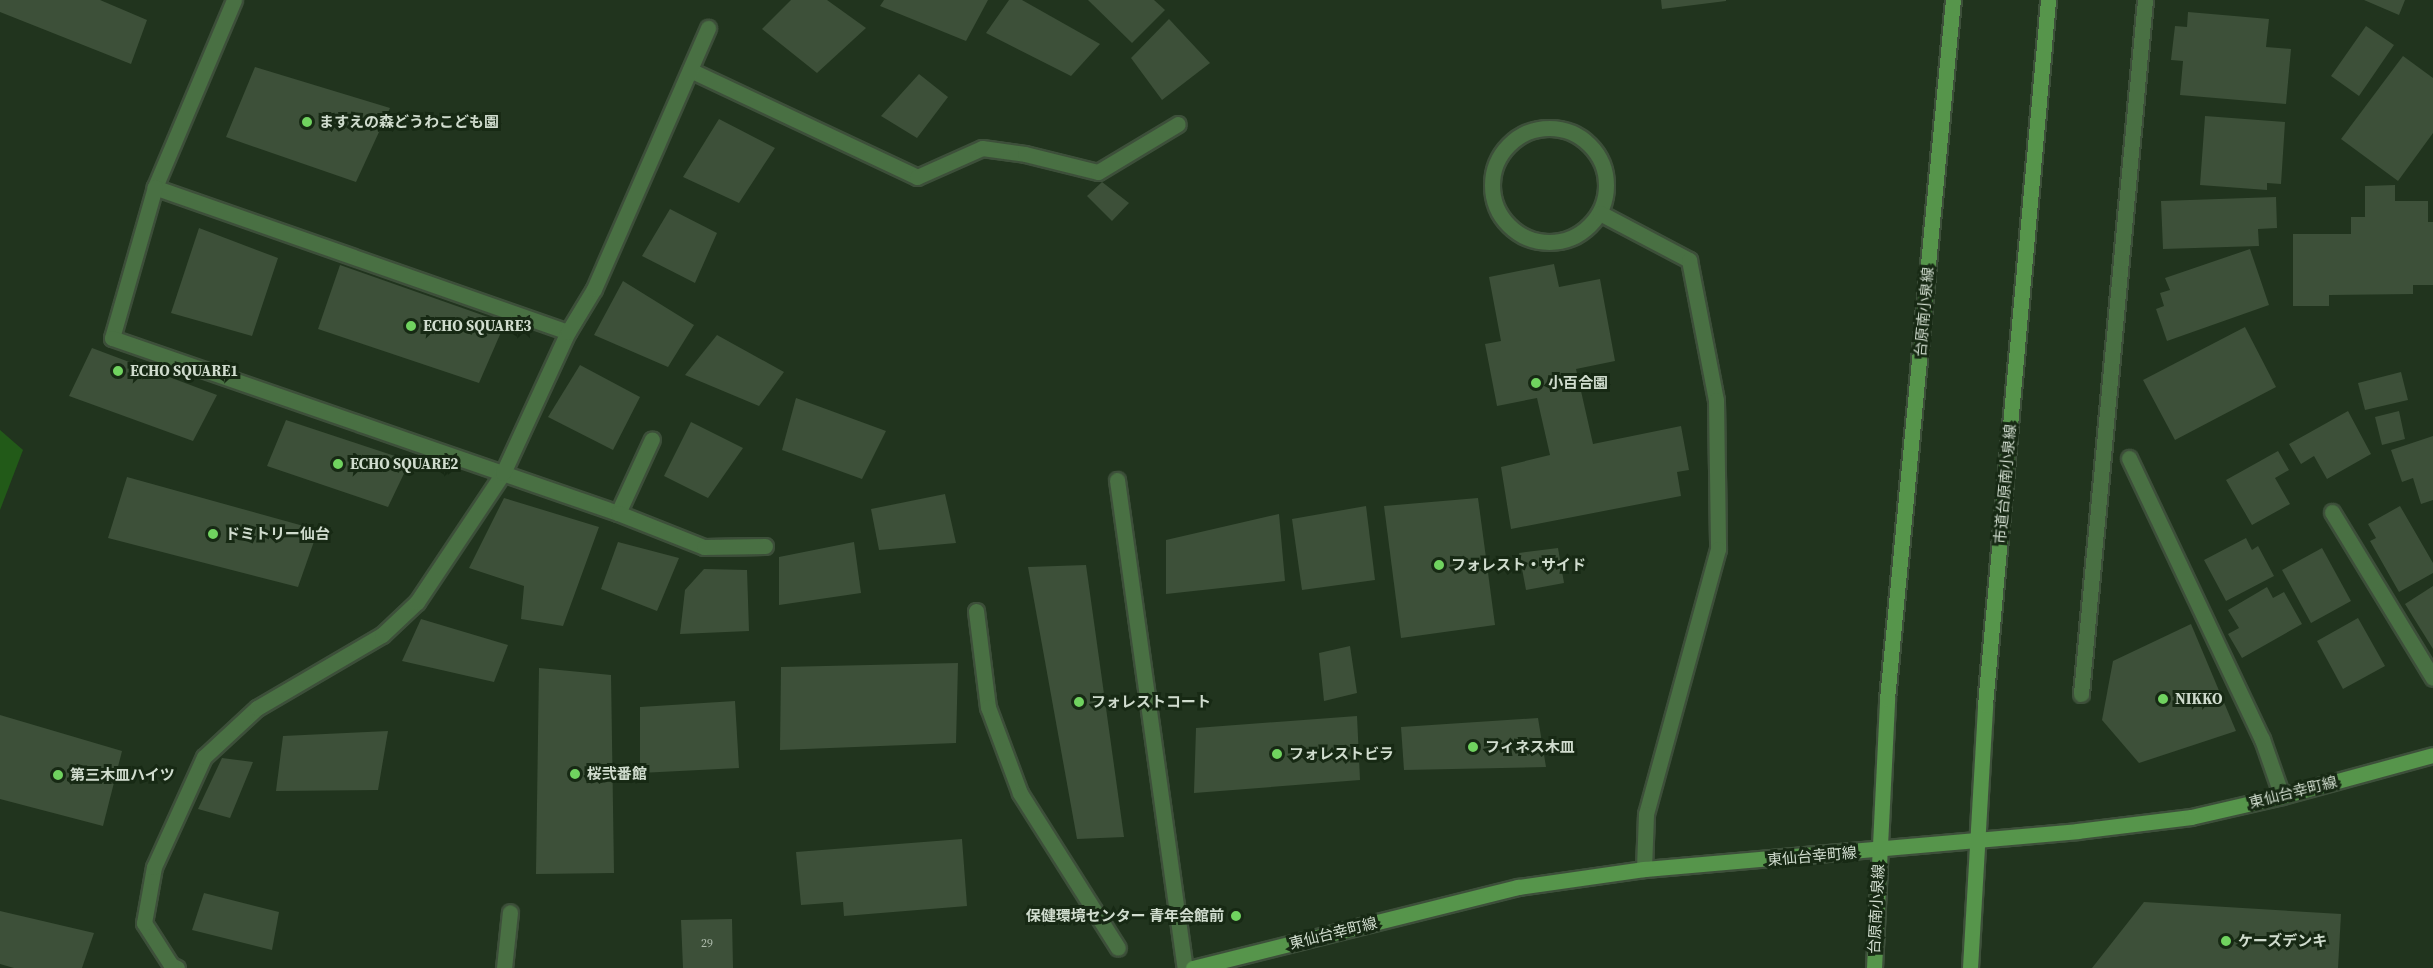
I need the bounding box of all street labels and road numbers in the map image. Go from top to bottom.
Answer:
street label: 台原南小泉線 [1911,266,1937,358]
street label: 市道台原南小泉線 [1991,423,2019,545]
street label: 東仙台幸町線 [2247,772,2339,812]
street label: 東仙台幸町線 [1766,843,1858,869]
street label: 台原南小泉線 [1865,864,1887,954]
street label: 東仙台幸町線 [1287,913,1379,953]

